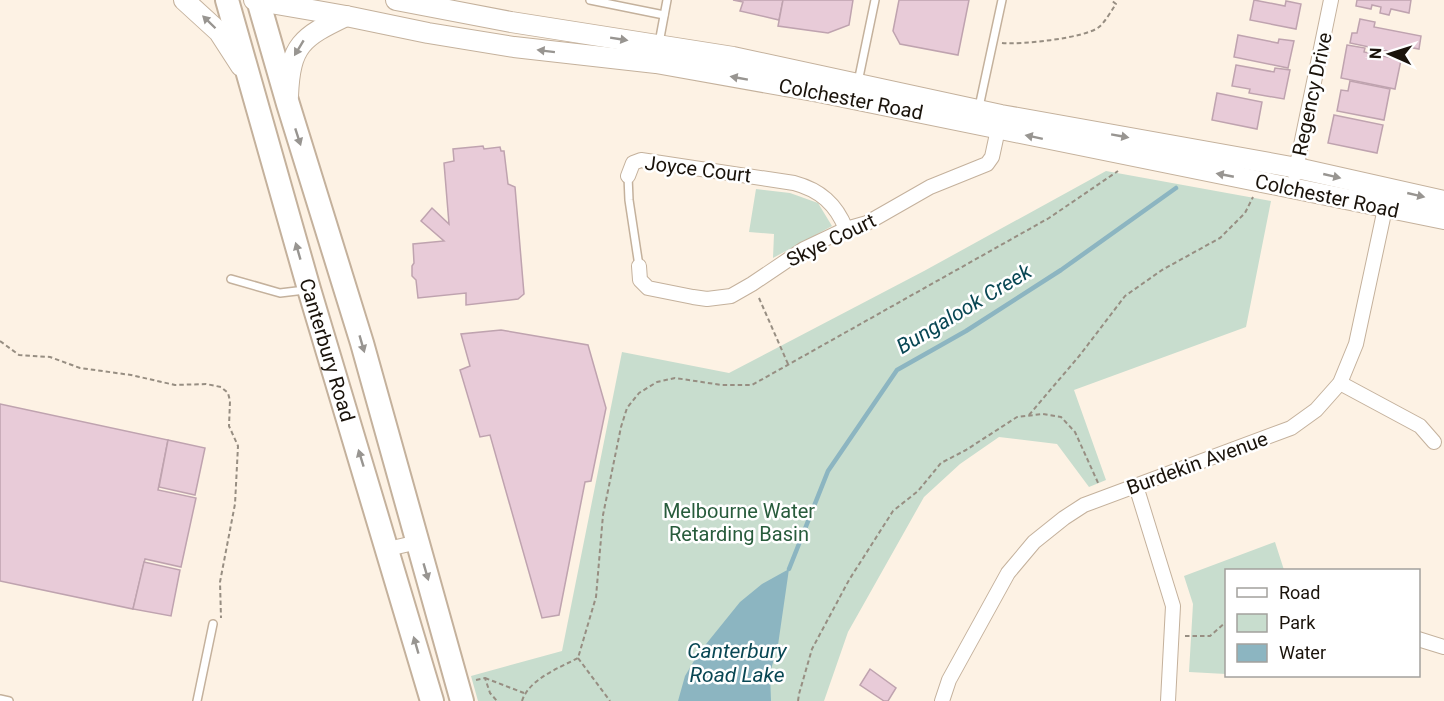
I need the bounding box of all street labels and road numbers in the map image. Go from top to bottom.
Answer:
street label: Regency Drive [1287,30,1337,158]
street label: Colchester Road [777,73,925,125]
street label: Joyce Court [643,151,753,187]
street label: Colchester Road [1253,169,1401,223]
street label: Skye Court [783,208,879,272]
street label: Canterbury Road [295,275,360,424]
street label: Burdekin Avenue [1123,426,1271,500]

